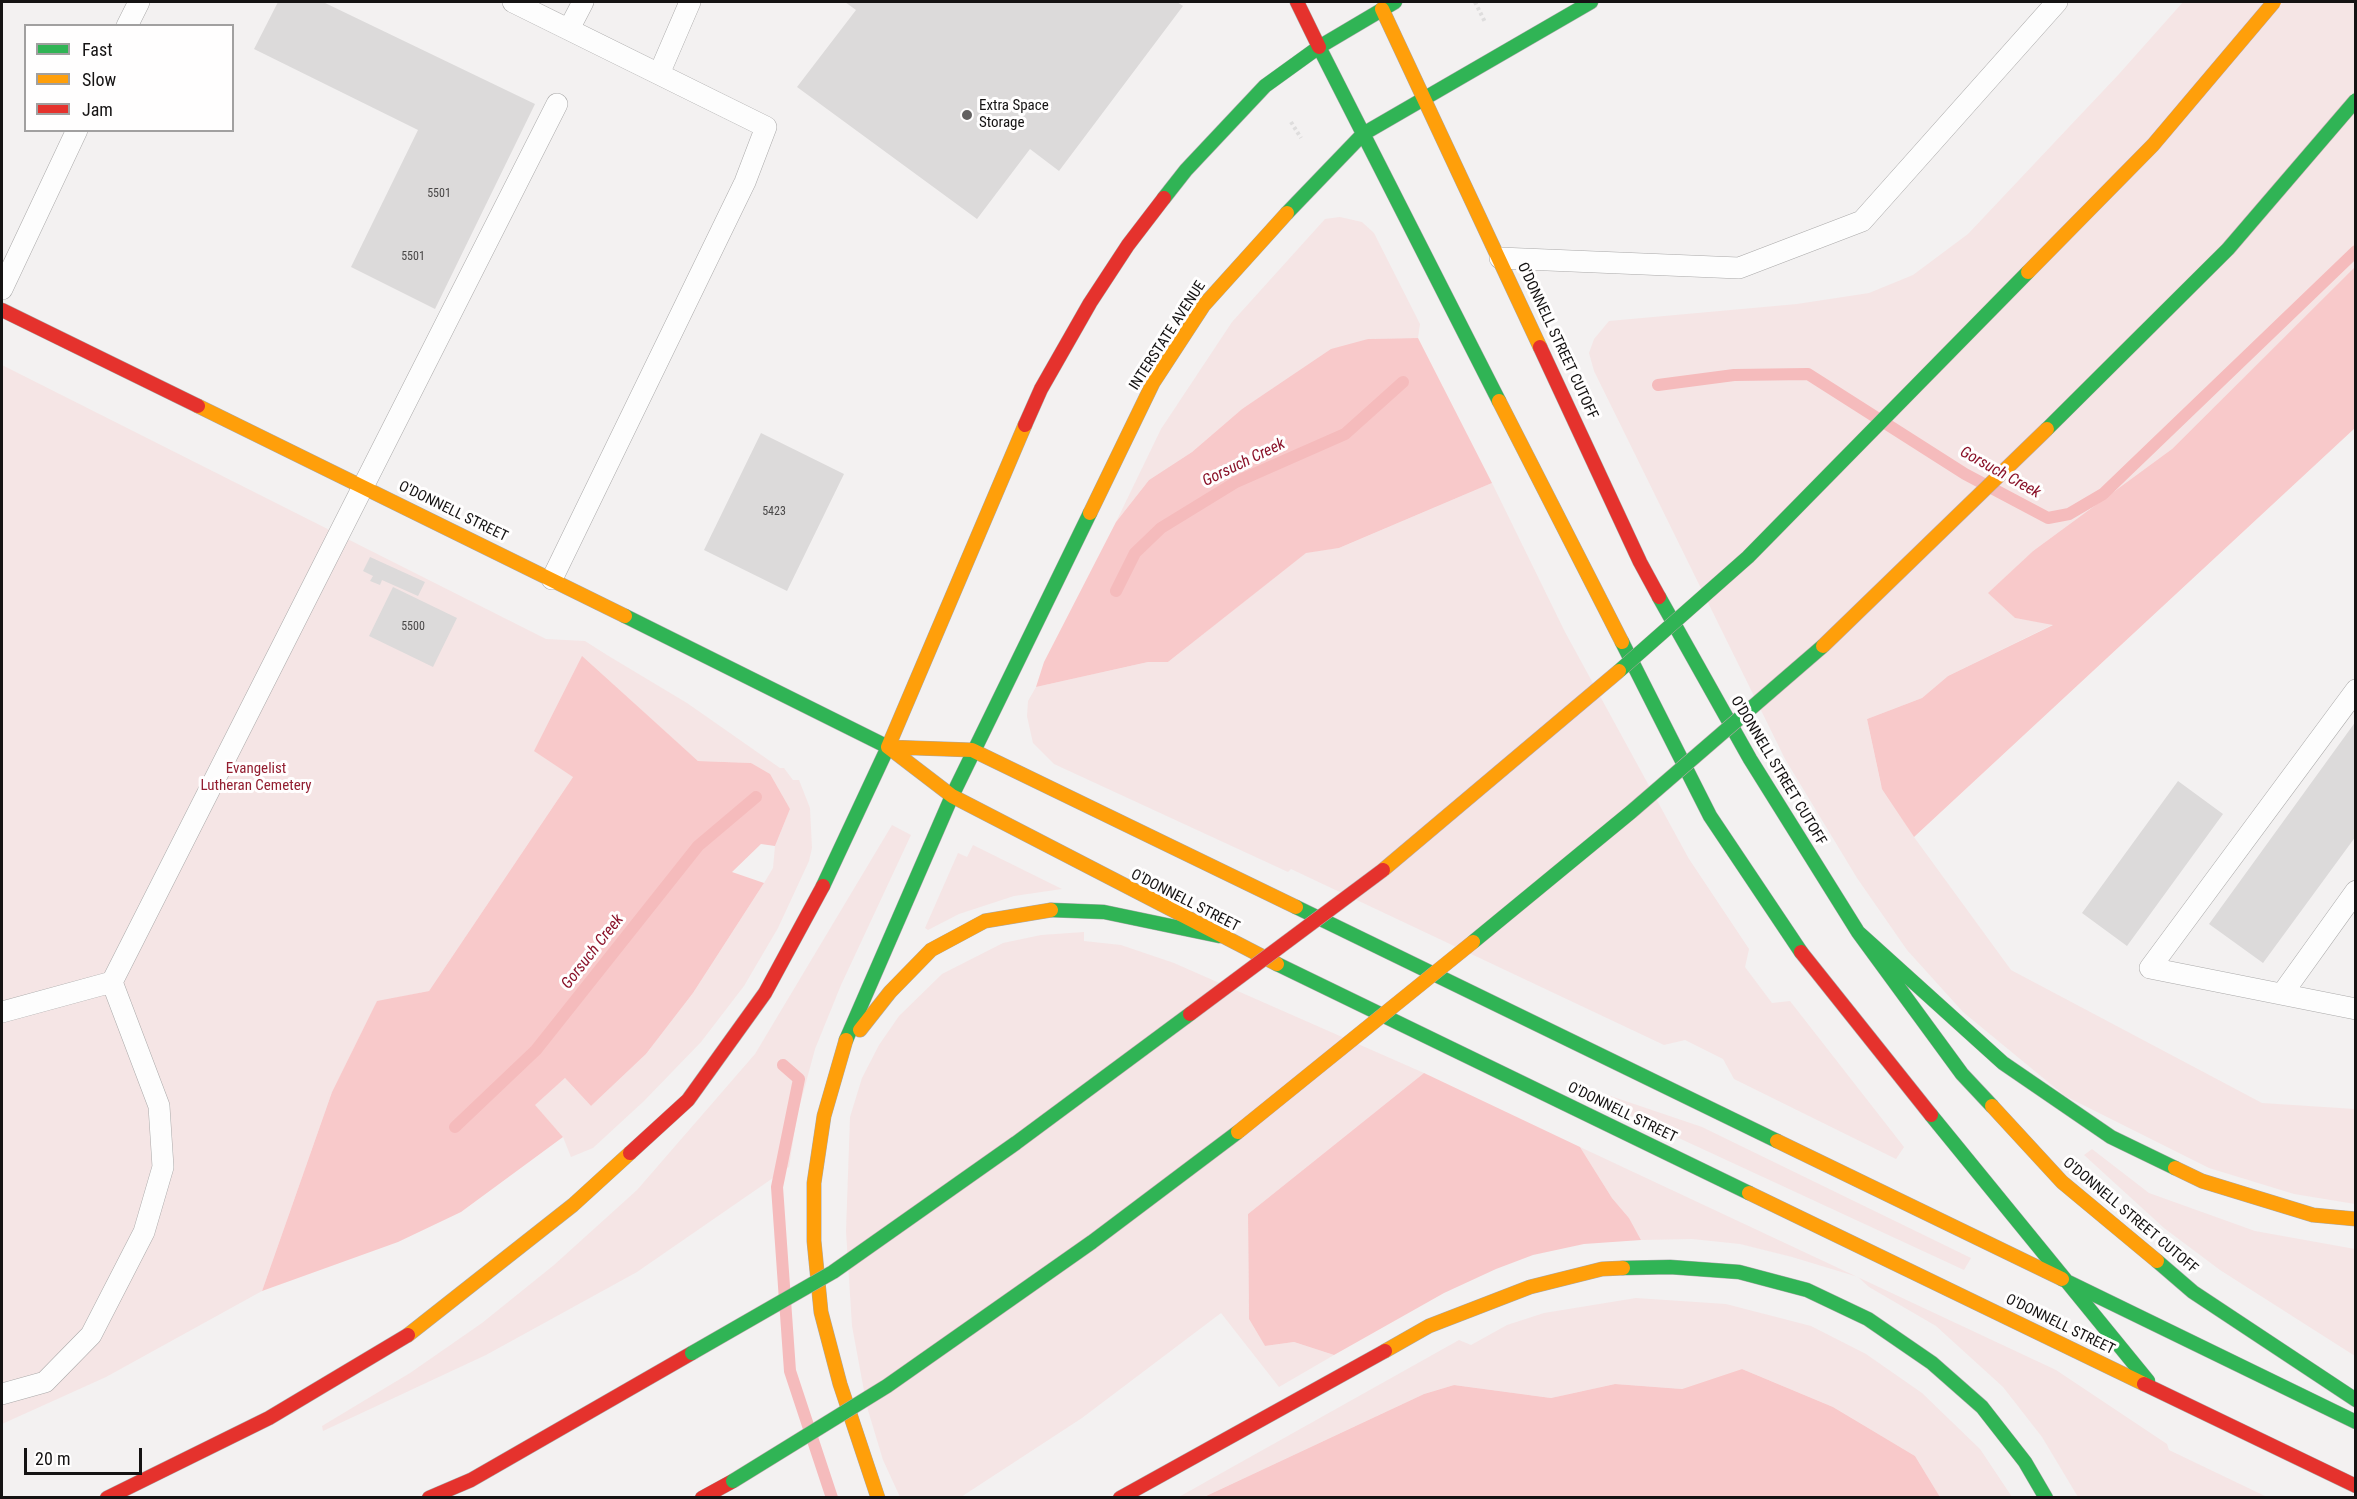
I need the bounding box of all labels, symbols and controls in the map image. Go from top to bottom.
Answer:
legend [24,24,234,132]
text: Fast [82,39,113,60]
text: Slow [82,69,116,90]
place label: Extra Space Storage [979,97,1049,132]
text: Jam [82,99,113,120]
marker: Extra Space Storage [960,108,974,122]
house number: 5501 [427,187,451,201]
house number: 5501 [401,250,425,264]
street label: O'DONNELL STREET CUTOFF [1513,260,1601,422]
street label: INTERSTATE AVENUE [1126,278,1210,394]
water label: Gorsuch Creek [1200,435,1288,491]
water label: Gorsuch Creek [1956,443,2044,503]
street label: O'DONNELL STREET [395,478,511,546]
house number: 5423 [762,505,786,519]
house number: 5500 [401,620,425,634]
street label: O'DONNELL STREET CUTOFF [1726,693,1830,849]
park label: Evangelist Lutheran Cemetery [200,760,312,795]
street label: O'DONNELL STREET [1128,866,1242,936]
water label: Gorsuch Creek [558,911,628,993]
street label: O'DONNELL STREET [1564,1079,1680,1147]
street label: O'DONNELL STREET CUTOFF [2059,1154,2201,1278]
street label: O'DONNELL STREET [2002,1291,2118,1359]
scale bar [27,1436,146,1474]
text: 20 m [35,1448,70,1469]

